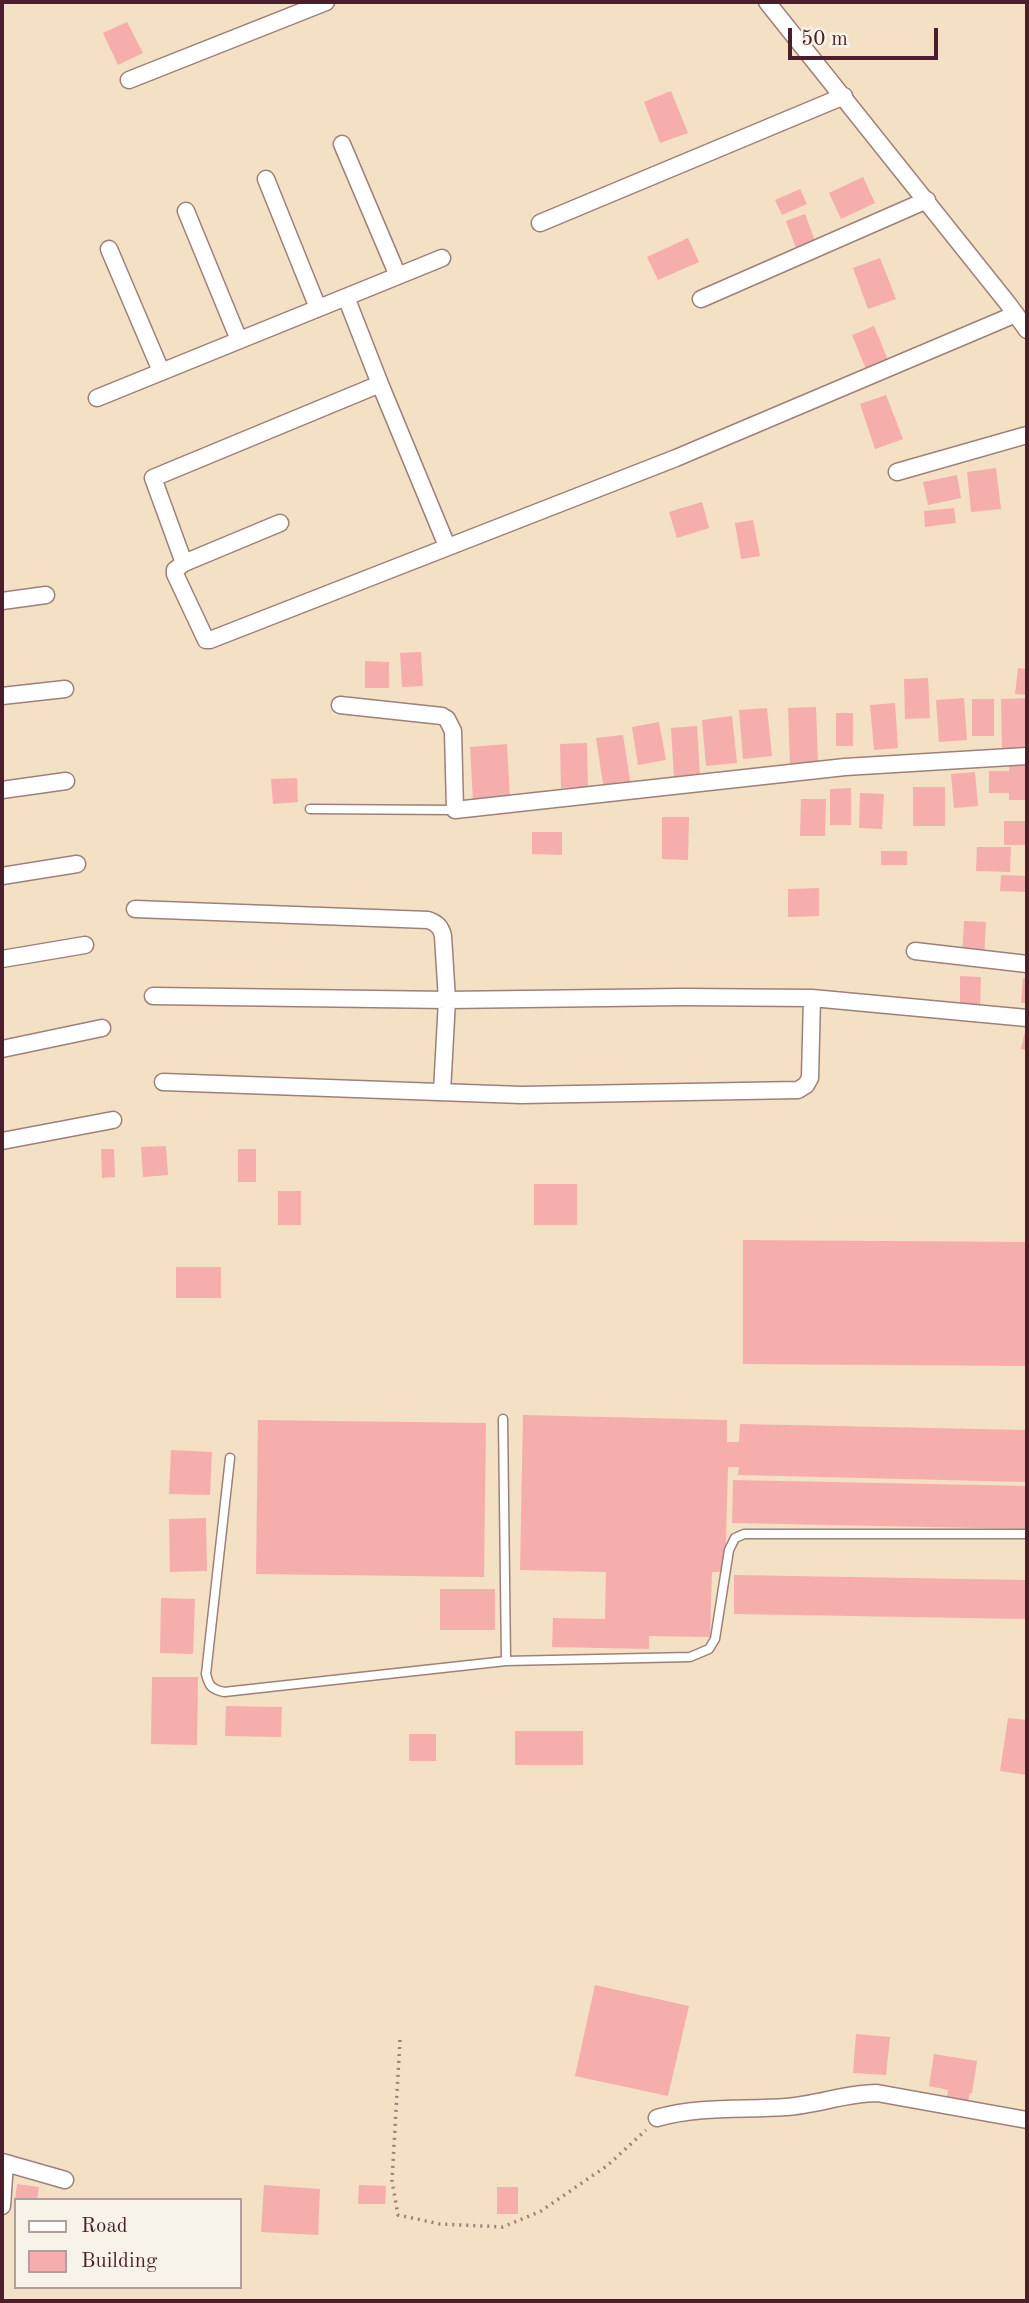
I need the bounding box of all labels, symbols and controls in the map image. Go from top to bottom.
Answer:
scale bar [791,14,942,58]
text: 50 m [801,29,848,50]
legend [14,2198,242,2289]
text: Road [81,2216,128,2237]
text: Building [81,2251,157,2272]

